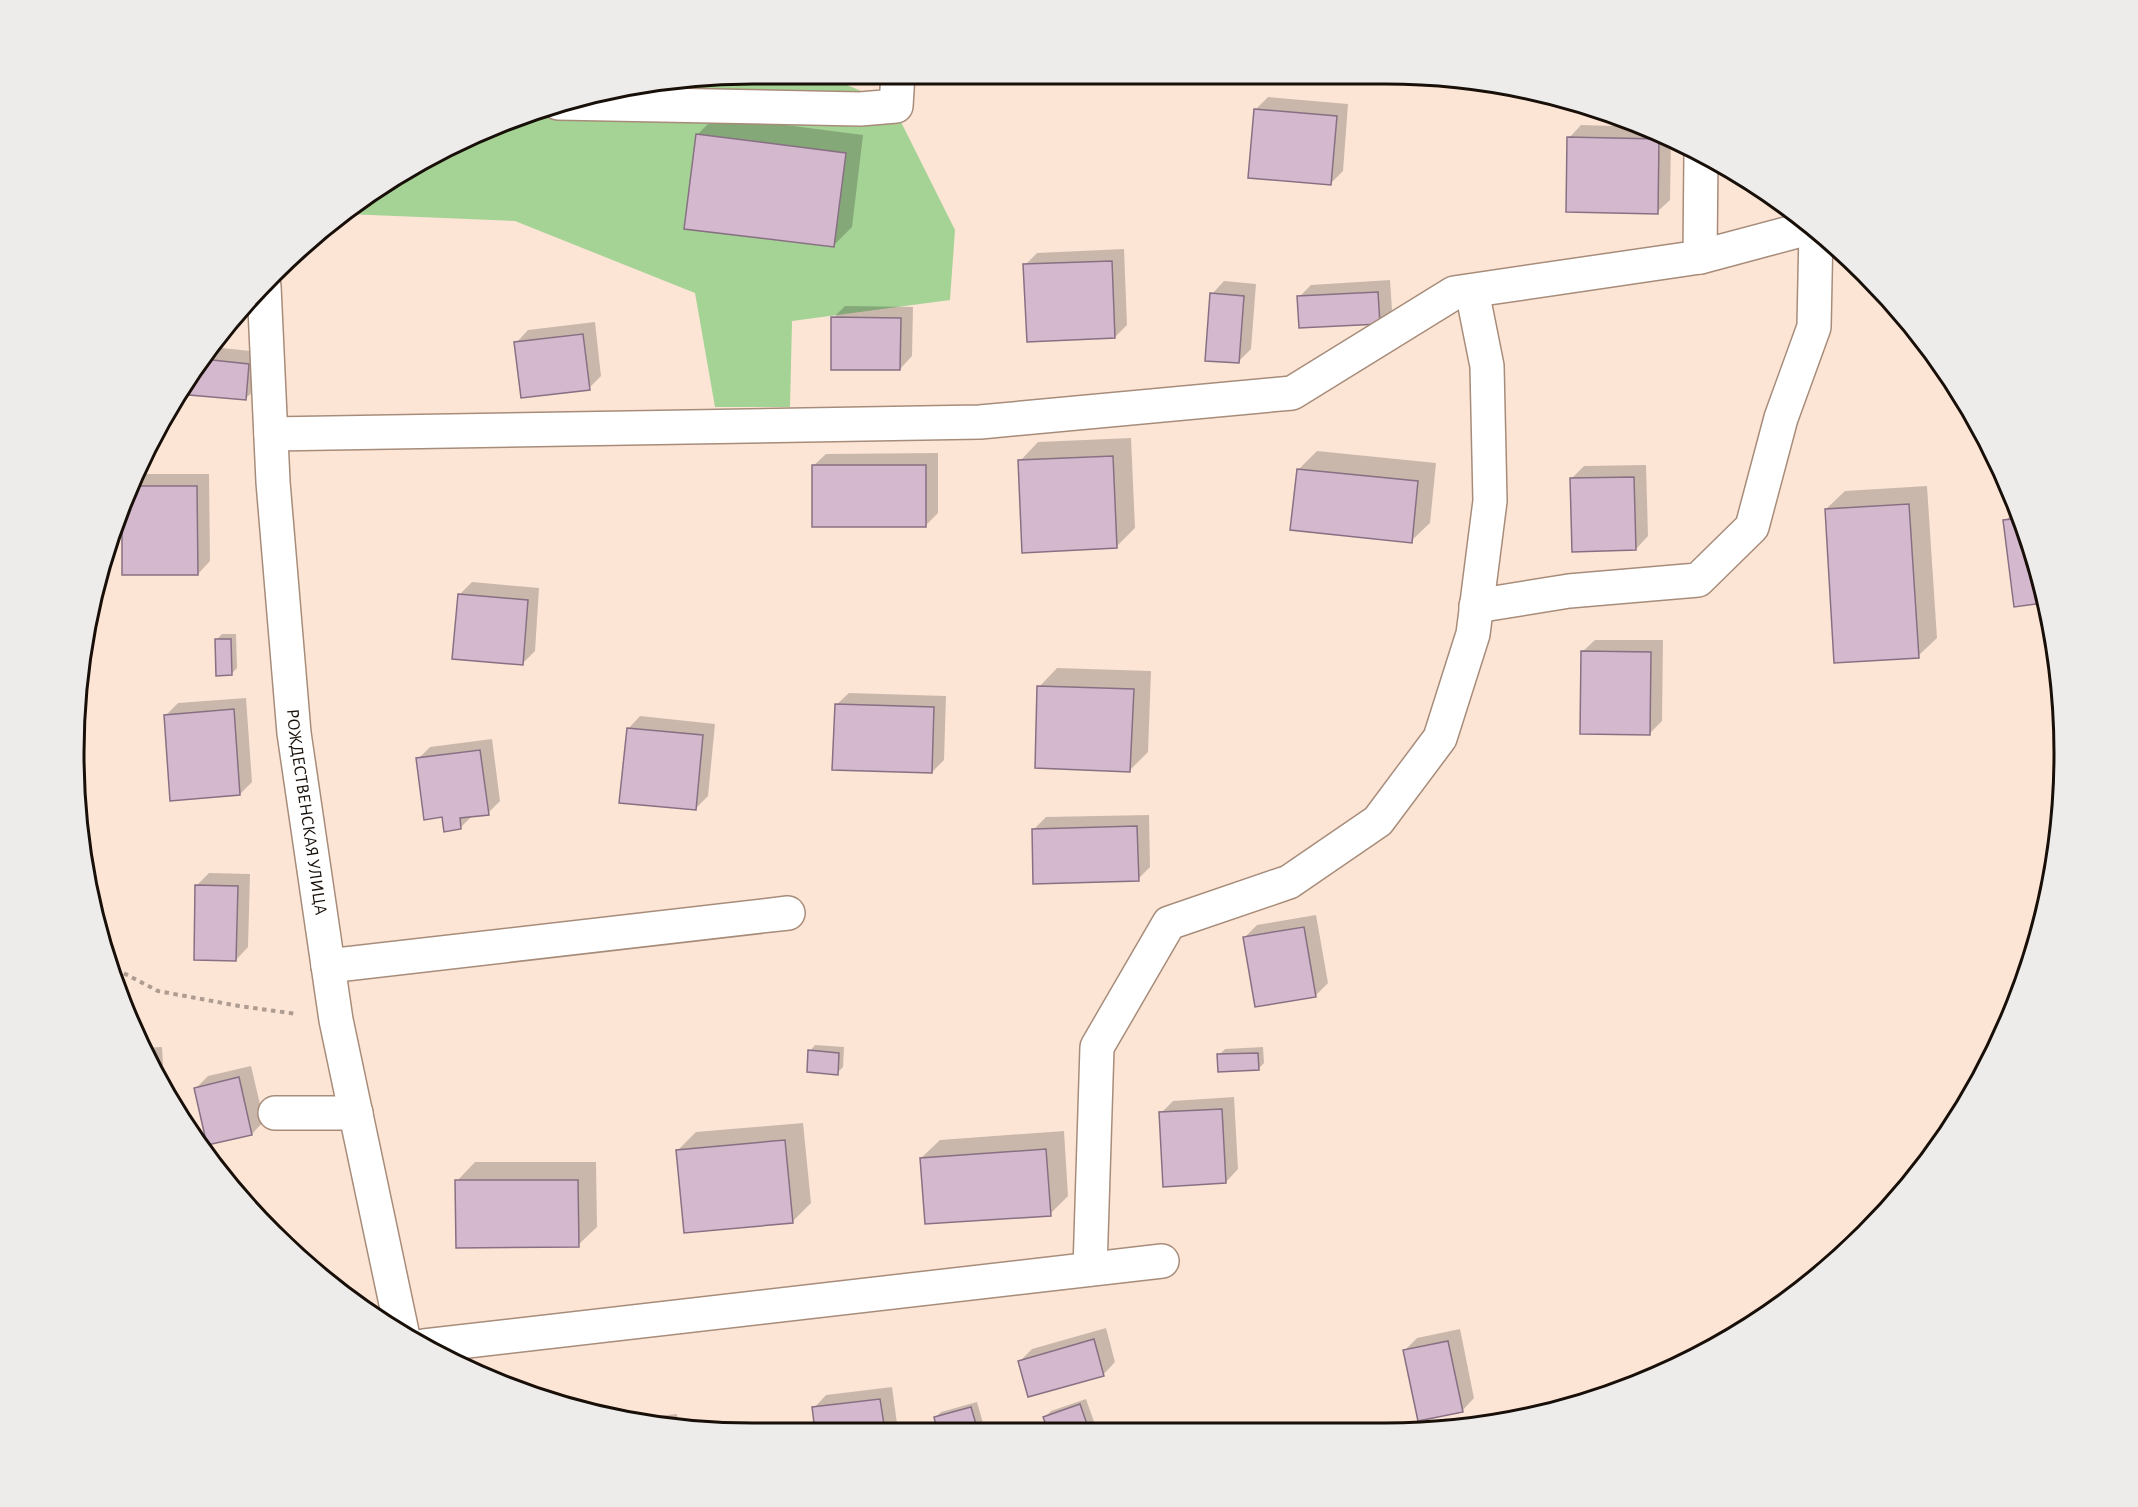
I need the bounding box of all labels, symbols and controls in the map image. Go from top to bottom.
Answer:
street label: РОЖДЕСТВЕНСКАЯ УЛИЦА [283,708,330,917]

